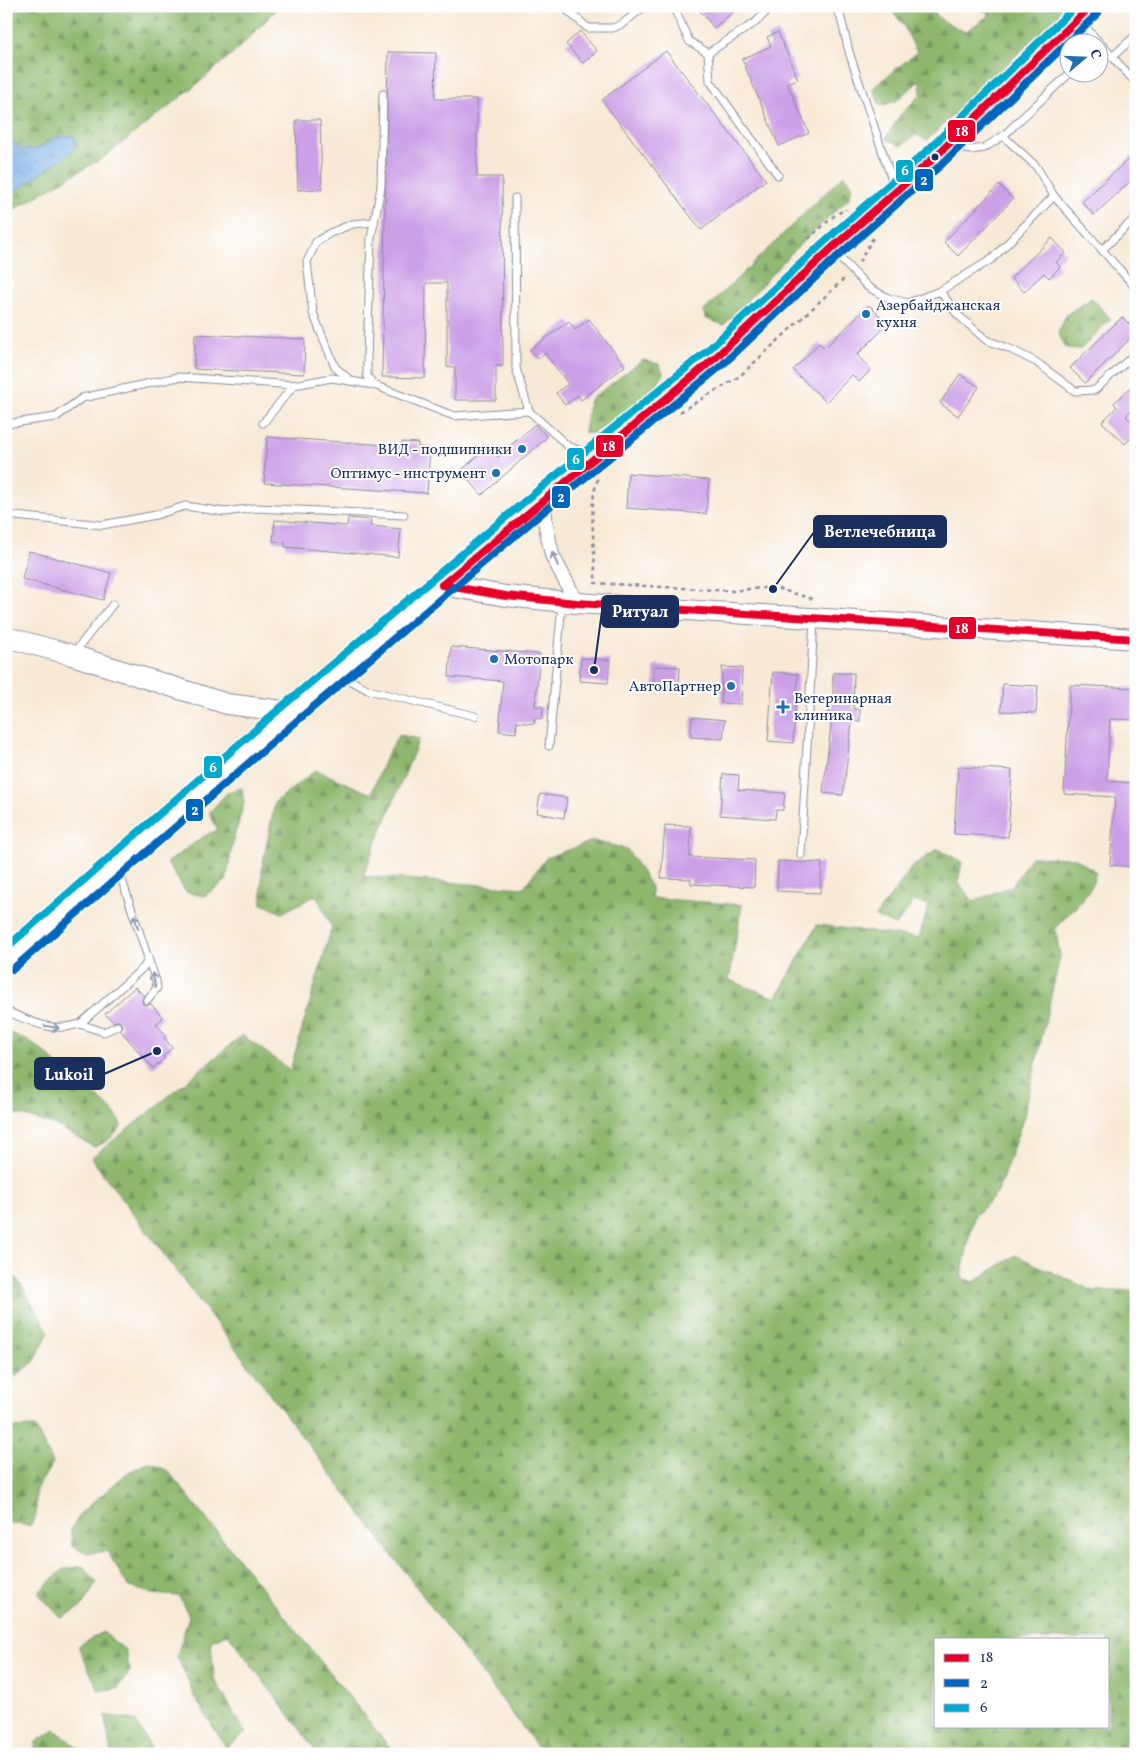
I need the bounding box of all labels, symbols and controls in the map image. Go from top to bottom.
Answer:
north arrow [1060,32,1110,82]
text: С [1084,47,1105,62]
line badge: 18 [947,119,976,143]
text: 18 [955,123,969,142]
unlabelled marker [930,152,940,162]
line badge: 6 [895,159,914,183]
text: 6 [901,162,909,181]
line badge: 2 [914,168,934,192]
text: 2 [920,172,928,191]
place label: Азербайджанская кухня [876,296,1000,334]
marker: Азербайджанская кухня [860,308,872,320]
line badge: 18 [595,434,624,458]
text: 18 [602,438,616,457]
place label: ВИД - подшипники [378,440,512,461]
marker: ВИД - подшипники [516,443,528,455]
line badge: 6 [566,447,585,471]
text: 6 [572,451,580,470]
place label: Оптимус - инструмент [331,464,486,485]
marker: Оптимус - инструмент [490,467,502,479]
line badge: 2 [551,485,571,509]
text: 2 [557,489,565,508]
callout: Ветлечебница [814,516,946,547]
text: Ветлечебница [824,522,936,544]
one-way arrow [549,552,559,567]
callout: Ритуал [602,596,678,627]
text: Ритуал [612,602,668,624]
line badge: 18 [948,616,977,640]
text: 18 [955,620,969,639]
place label: Мотопарк [504,650,573,671]
marker: Мотопарк [488,653,500,665]
place label: АвтоПартнер [629,677,721,698]
marker: АвтоПартнер [725,680,737,692]
place label: Ветеринарная клиника [794,689,892,727]
marker: Ветеринарная клиника [776,700,790,714]
line badge: 6 [203,755,223,779]
text: 6 [209,759,217,778]
line badge: 2 [185,798,204,822]
text: 2 [191,802,199,821]
one-way arrow [130,914,140,930]
one-way arrow [149,972,159,988]
one-way arrow [44,1022,60,1032]
callout: Lukoil [35,1058,104,1089]
text: Lukoil [44,1065,94,1087]
legend [934,1638,1110,1728]
text: 18 [980,1648,993,1669]
text: 2 [980,1674,988,1695]
text: 6 [980,1698,988,1719]

